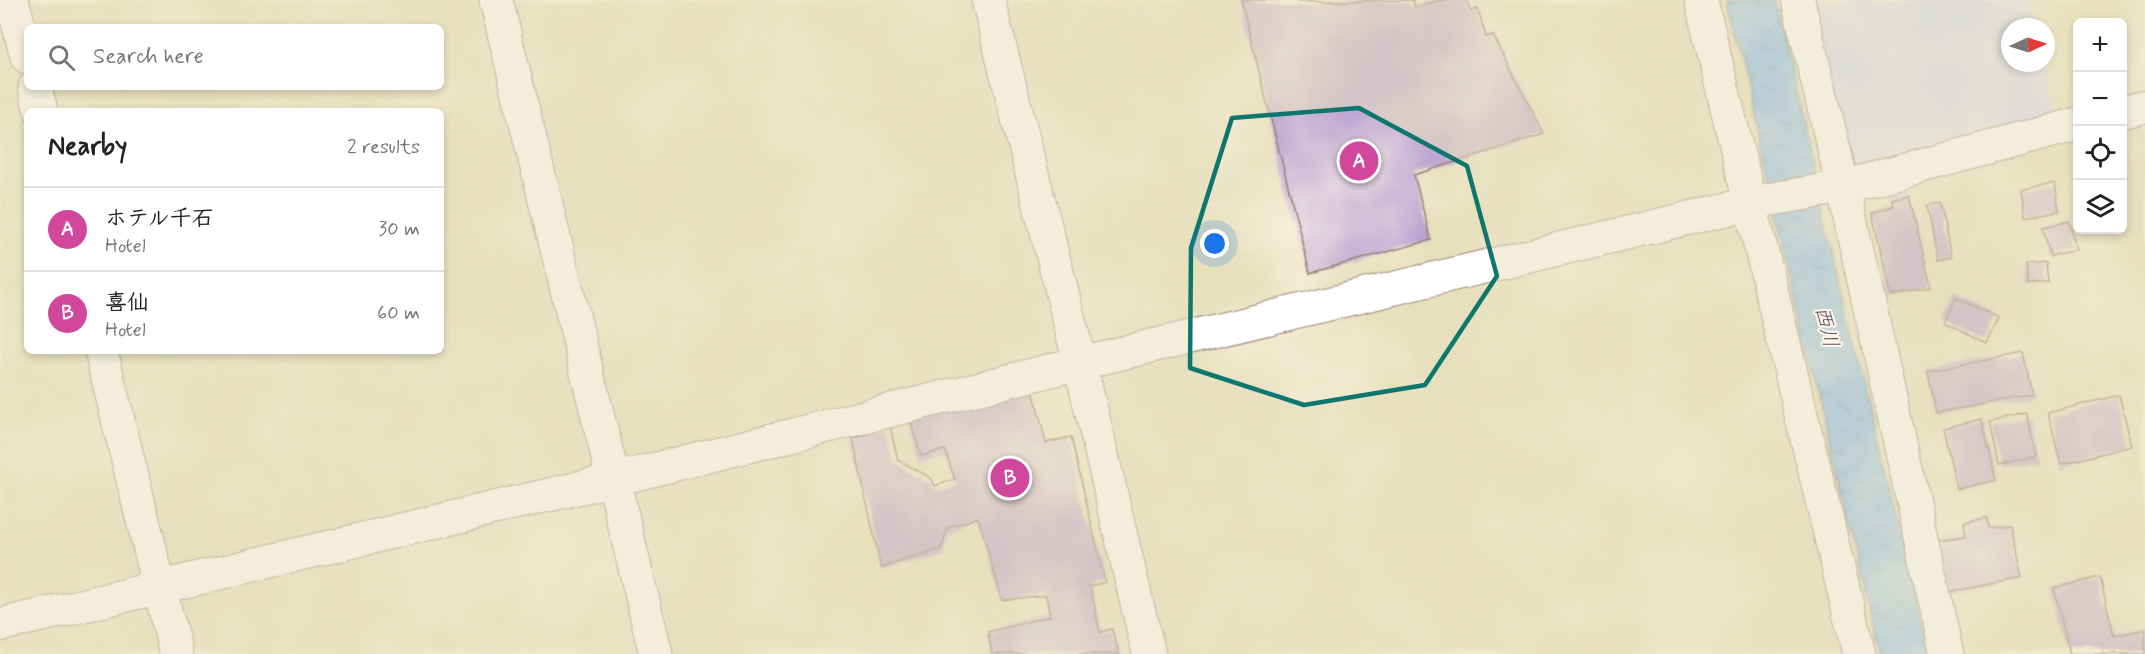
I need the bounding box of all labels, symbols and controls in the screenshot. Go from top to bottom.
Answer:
north arrow [2001,18,2055,72]
map controls [2073,18,2127,234]
button: + [2073,18,2127,72]
search box [24,24,444,90]
icon: search [45,41,78,74]
text: Search here [93,43,204,71]
button: − [2073,72,2127,126]
button: locate [2073,126,2127,180]
text: Nearby [48,130,127,164]
text: 2 results [347,134,420,161]
pin: A [1340,138,1378,184]
button: layers [2073,180,2127,234]
text: ホテル千石 [105,205,214,233]
text: A [61,216,74,243]
text: 30 m [378,216,420,243]
your location [1200,229,1229,258]
text: Hotel [105,233,146,260]
text: 喜仙 [105,289,149,317]
text: B [61,300,74,327]
text: 60 m [377,300,420,327]
water label: 西川 [1807,303,1845,351]
text: Hotel [105,317,146,344]
pin: B [990,456,1030,500]

